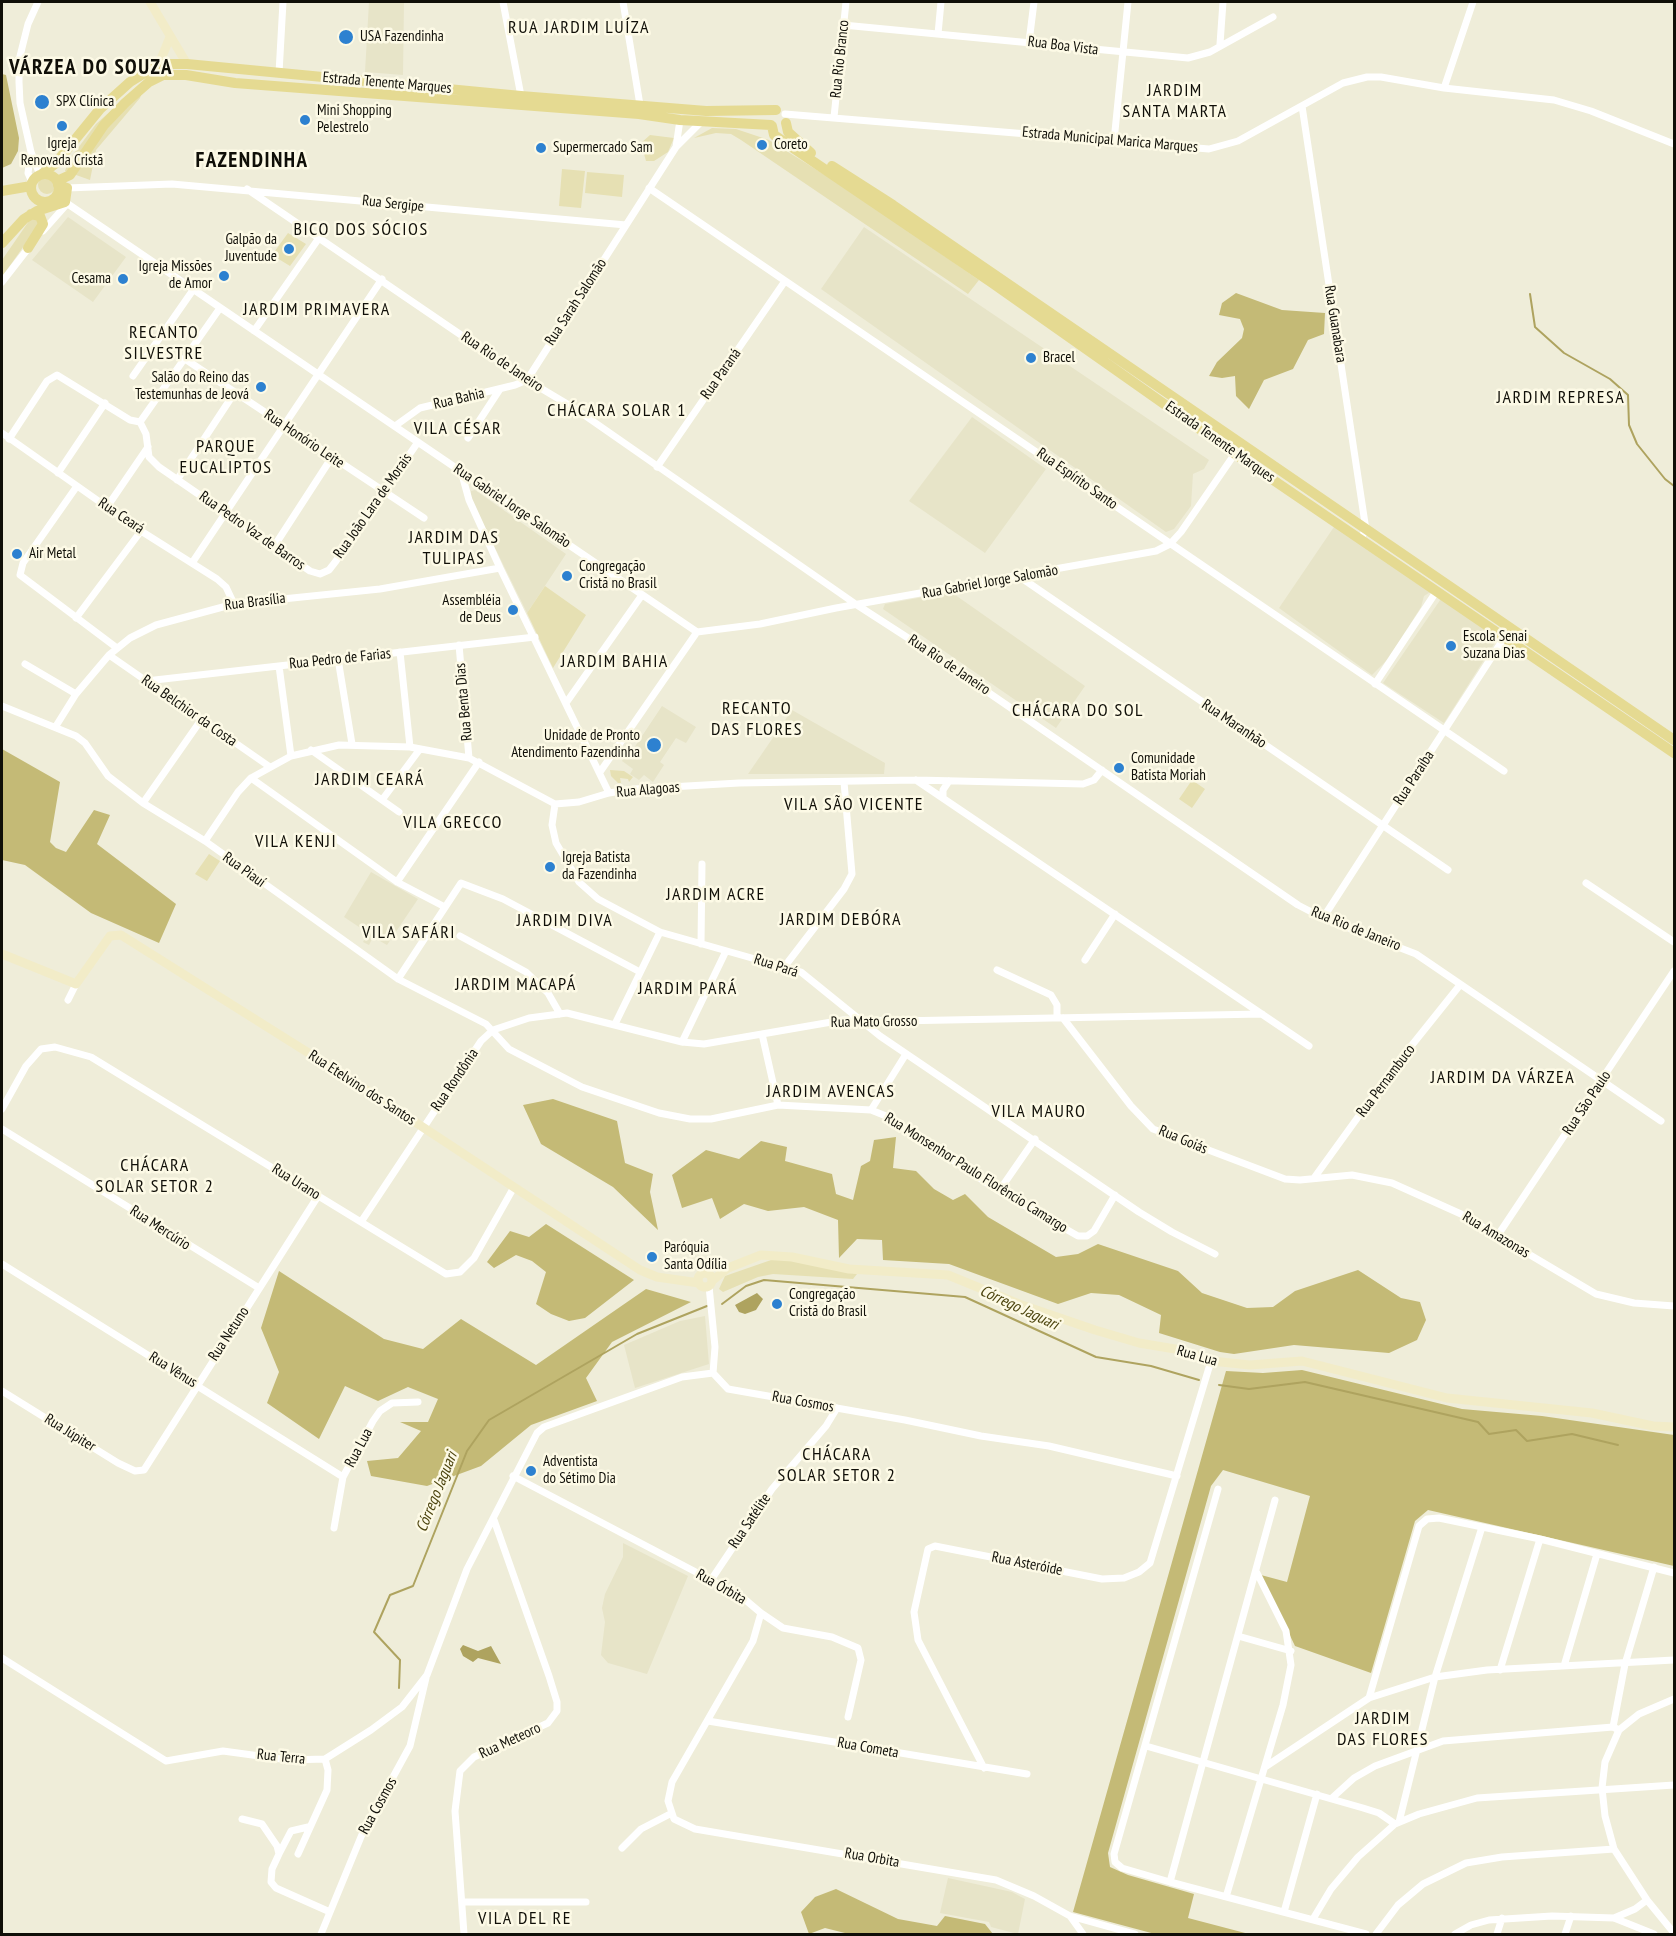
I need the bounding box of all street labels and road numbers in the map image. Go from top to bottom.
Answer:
street label: Rua Rio Branco [827,19,853,99]
street label: Rua Boa Vista [1027,33,1099,59]
street label: Estrada Tenente Marques [322,68,452,98]
street label: Estrada Municipal Marica Marques [1021,123,1199,157]
street label: Rua Sergipe [361,192,425,216]
street label: Rua Sarah Salomão [541,255,611,349]
street label: Rua Guanabara [1320,284,1350,364]
street label: Rua Rio de Janeiro [458,328,546,396]
street label: Rua Paraná [697,345,745,403]
street label: Rua Bahia [432,384,486,414]
street label: Estrada Tenente Marques [1162,398,1278,486]
street label: Rua Honório Leite [261,406,347,472]
street label: Rua Espírito Santo [1033,444,1121,514]
street label: Rua João Lara de Morais [330,450,416,562]
street label: Rua Gabriel Jorge Salomão [450,460,574,552]
street label: Rua Pedro Vaz de Barros [196,488,308,574]
street label: Rua Ceará [95,494,147,538]
street label: Rua Gabriel Jorge Salomão [921,561,1059,603]
street label: Rua Brasília [224,589,286,615]
street label: Rua Rio de Janeiro [905,631,993,699]
street label: Rua Pedro de Farias [288,645,392,673]
street label: Rua Benta Dias [452,662,476,742]
street label: Rua Belchior da Costa [138,671,240,751]
street label: Rua Maranhão [1198,696,1270,752]
street label: Rua Paraíba [1390,747,1438,809]
street label: Rua Alagoas [616,778,680,802]
street label: Rua Piauí [219,848,269,892]
street label: Rua Rio de Janeiro [1309,903,1403,955]
street label: Rua Pará [752,950,800,982]
street label: Rua Mato Grosso [830,1012,918,1032]
street label: Rua Pernambuco [1353,1041,1419,1121]
street label: Rua Rondônia [428,1045,482,1115]
street label: Rua Etelvino dos Santos [305,1047,419,1129]
street label: Rua São Paulo [1559,1067,1615,1139]
street label: Rua Monsenhor Paulo Florêncio Camargo [881,1109,1071,1237]
street label: Rua Goiás [1156,1122,1210,1158]
street label: Rua Urano [268,1160,324,1204]
street label: Rua Mercúrio [126,1202,194,1254]
street label: Rua Amazonas [1459,1208,1533,1262]
street label: Rua Netuno [205,1304,253,1364]
street label: Rua Lua [1175,1342,1219,1370]
street label: Rua Vênus [146,1348,200,1392]
street label: Rua Cosmos [771,1388,835,1416]
street label: Rua Júpiter [41,1410,99,1456]
street label: Rua Lua [341,1425,377,1471]
street label: Rua Satélite [725,1490,775,1552]
street label: Rua Asteróide [990,1548,1064,1580]
street label: Rua Órbita [693,1565,749,1609]
street label: Rua Meteoro [476,1719,544,1763]
street label: Rua Cometa [836,1734,900,1762]
street label: Rua Terra [256,1746,306,1768]
street label: Rua Cosmos [355,1774,401,1838]
street label: Rua Orbita [843,1844,901,1872]

